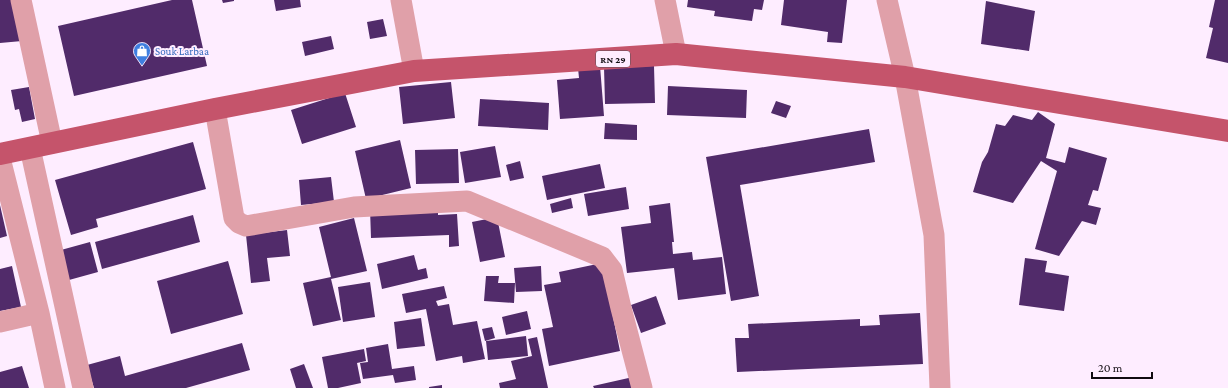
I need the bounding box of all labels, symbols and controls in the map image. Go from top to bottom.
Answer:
shop icon: Souk Larbaa [132,41,152,66]
place label: Souk Larbaa [155,45,209,57]
road number: RN 29 [596,51,630,67]
scale bar [1092,354,1152,380]
text: 20 m [1098,361,1123,375]

